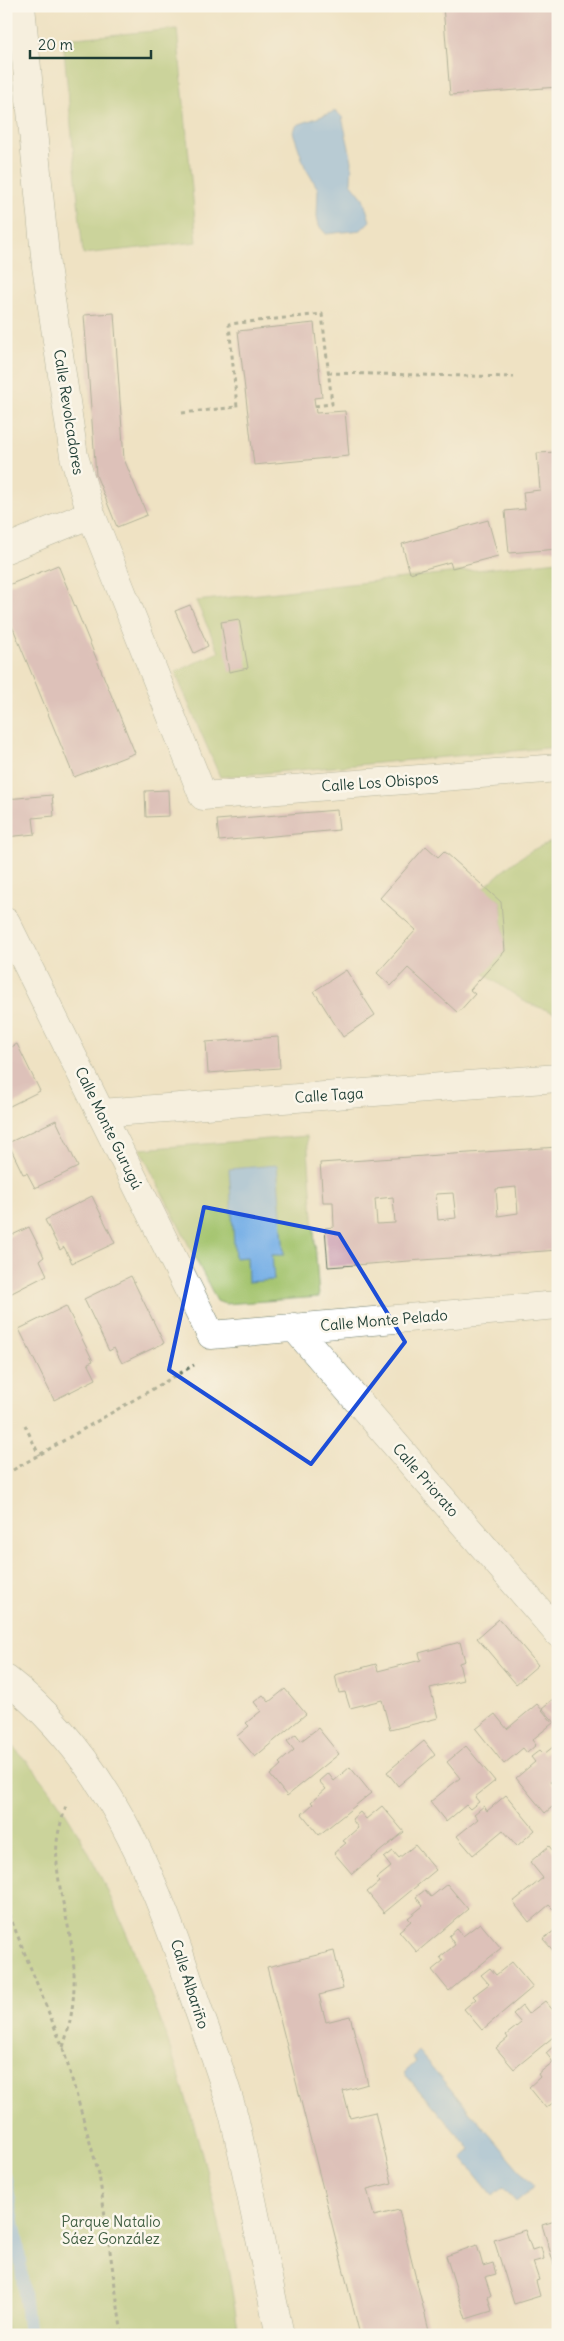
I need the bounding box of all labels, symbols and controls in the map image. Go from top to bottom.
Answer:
scale bar [30,28,151,60]
text: 20 m [38,35,73,54]
street label: Calle Revolcadores [50,348,88,476]
street label: Calle Los Obispos [321,768,439,796]
street label: Calle Monte Gurugú [71,1064,147,1193]
street label: Calle Taga [294,1083,365,1107]
street label: Calle Monte Pelado [319,1305,449,1335]
street label: Calle Priorato [389,1439,463,1521]
street label: Calle Albariño [167,1937,213,2031]
park label: Parque Natalio Sáez González [61,2212,161,2248]

